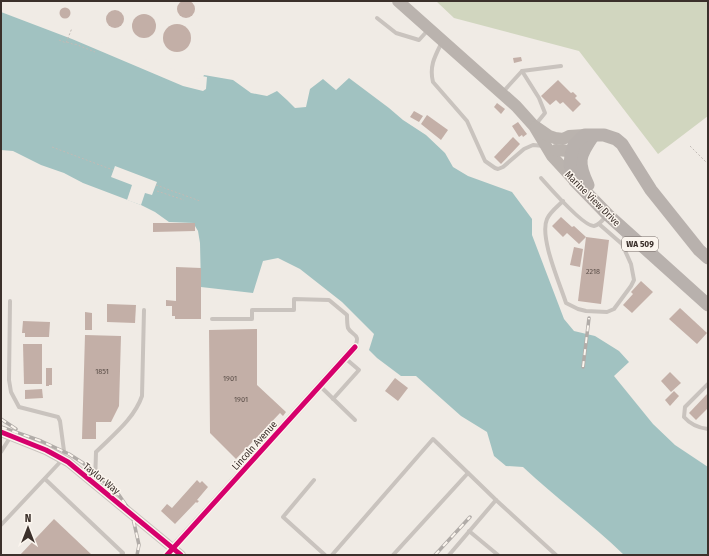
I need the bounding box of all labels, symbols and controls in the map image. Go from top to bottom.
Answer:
street label: Marine View Drive [562,169,622,229]
road number: WA 509 [622,237,658,251]
house number: 2218 [586,267,600,276]
house number: 1851 [95,367,109,376]
house number: 1901 [223,374,237,383]
house number: 1901 [234,395,248,404]
street label: Lincoln Avenue [230,419,280,473]
street label: Taylor Way [81,460,122,497]
north arrow [8,508,48,548]
text: N [25,512,31,525]

